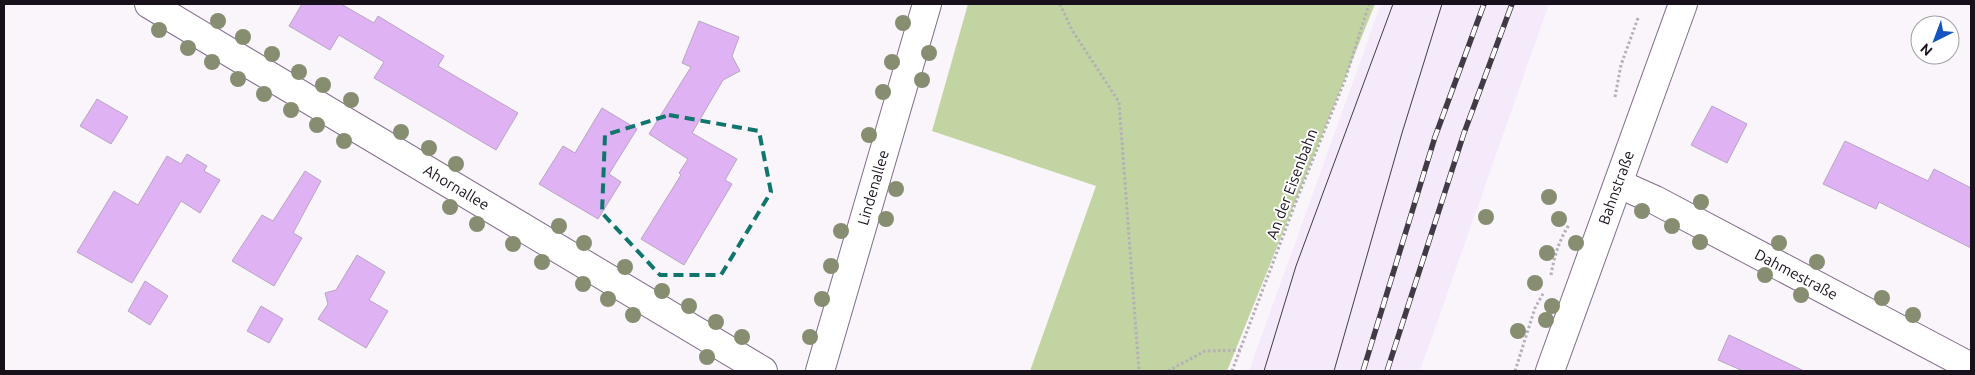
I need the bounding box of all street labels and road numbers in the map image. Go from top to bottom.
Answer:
street label: An der Eisenbahn [1263,126,1320,241]
street label: Lindenallee [854,148,892,227]
street label: Bahnstraße [1595,148,1637,227]
street label: Ahornallee [421,161,492,213]
street label: Dahmestraße [1752,245,1841,303]

